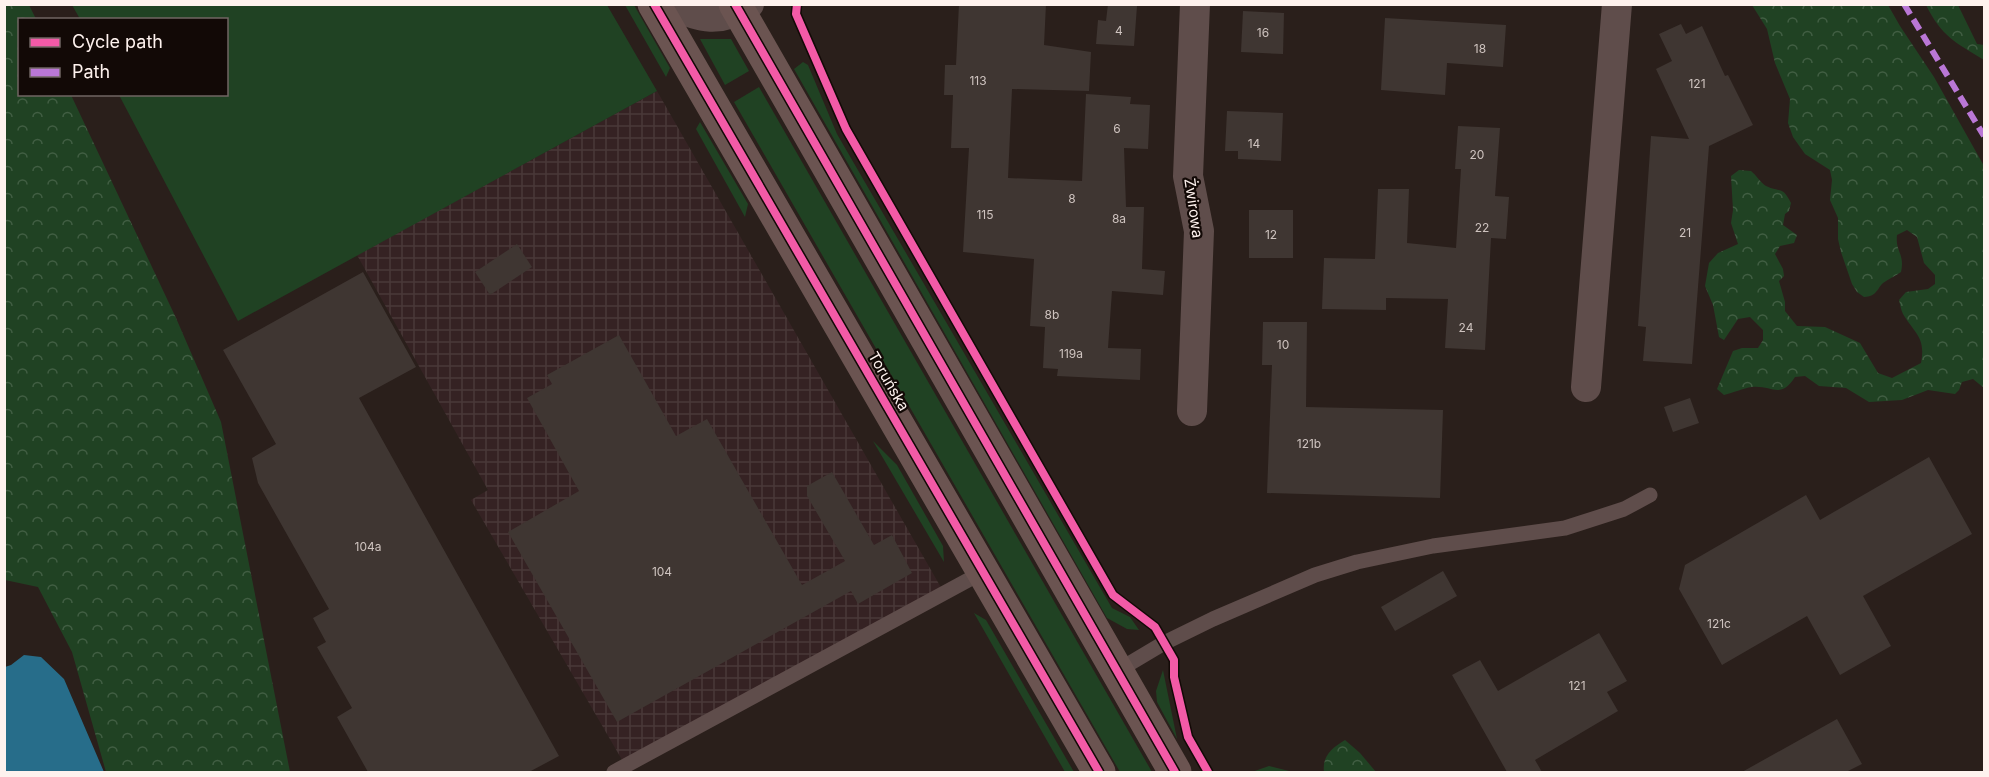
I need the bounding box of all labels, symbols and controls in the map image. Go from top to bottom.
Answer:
legend [18,18,228,96]
house number: 4 [1115,23,1123,38]
house number: 16 [1257,25,1269,40]
text: Cycle path [72,31,163,52]
house number: 18 [1474,41,1486,56]
text: Path [72,61,110,82]
house number: 113 [969,73,987,88]
house number: 121 [1688,76,1706,91]
house number: 6 [1113,121,1121,136]
house number: 14 [1248,136,1261,151]
house number: 20 [1470,147,1484,162]
street label: Żwirowa [1180,177,1208,239]
house number: 8 [1068,191,1076,206]
house number: 115 [976,207,994,222]
house number: 8a [1112,211,1126,226]
house number: 22 [1475,220,1489,235]
house number: 21 [1679,225,1691,240]
house number: 12 [1265,227,1277,242]
house number: 8b [1045,307,1059,322]
house number: 24 [1459,320,1474,335]
house number: 10 [1277,337,1289,352]
house number: 119a [1059,346,1083,361]
street label: Toruńska [864,348,914,414]
house number: 121b [1297,436,1321,451]
house number: 104a [355,539,381,554]
house number: 104 [652,564,672,579]
house number: 121c [1707,616,1731,631]
house number: 121 [1568,678,1586,693]

